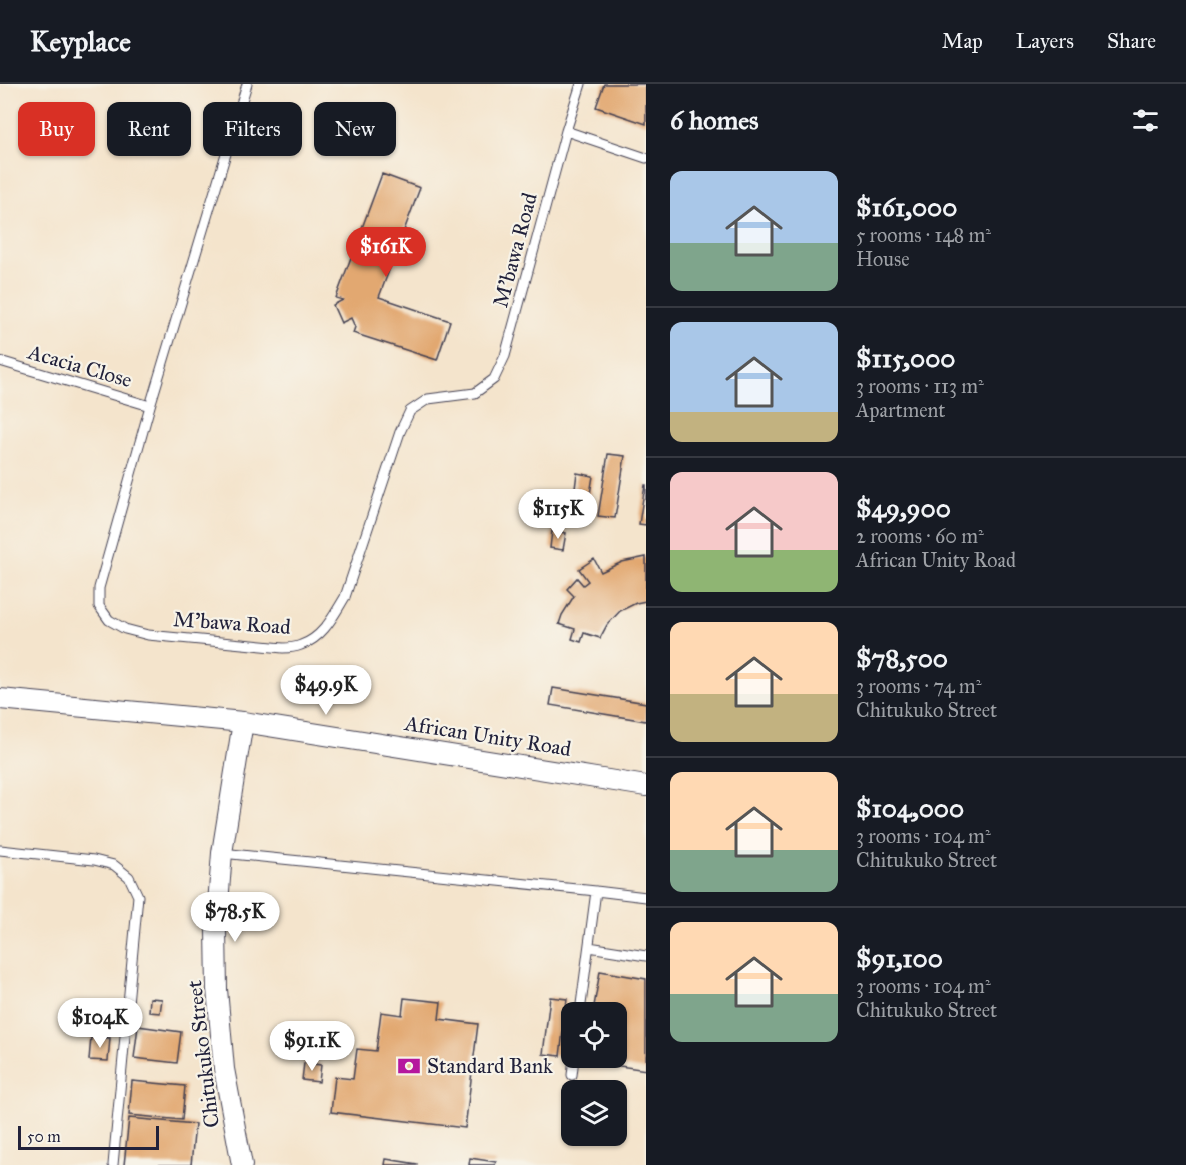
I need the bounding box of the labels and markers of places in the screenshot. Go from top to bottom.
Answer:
pin: $161K [344,227,428,278]
pin: $115K [516,489,600,540]
pin: $49.9K [277,665,375,716]
pin: $78.5K [186,892,284,943]
pin: $104K [58,998,142,1049]
pin: $91.1K [263,1021,361,1072]
bank icon: Standard Bank [396,1053,422,1079]
place label: Standard Bank [427,1053,553,1079]

